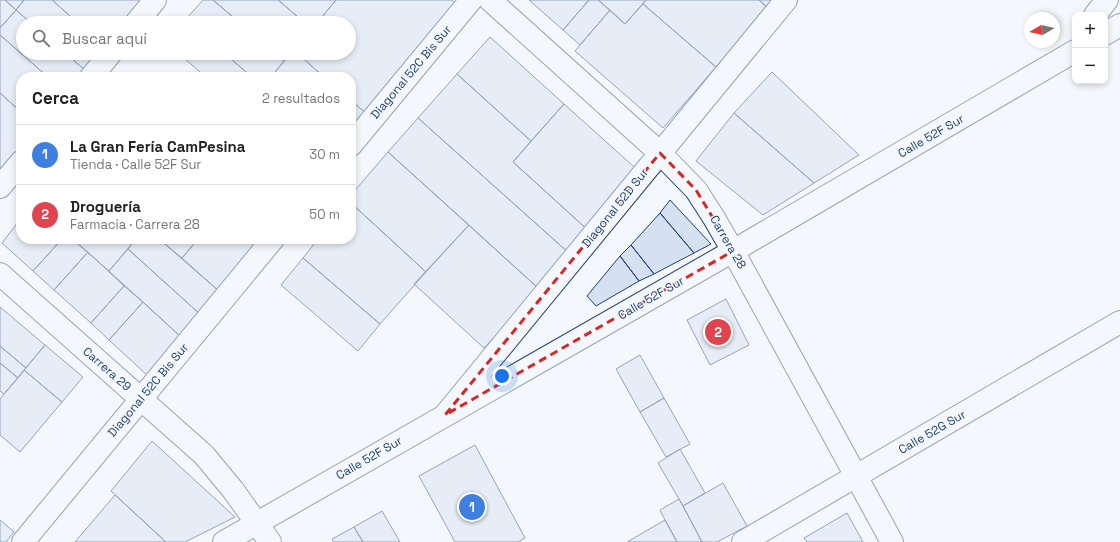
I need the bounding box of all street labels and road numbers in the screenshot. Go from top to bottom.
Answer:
street label: Diagonal 52C Bis Sur [367,21,455,122]
street label: Calle 52F Sur [895,110,967,161]
street label: Diagonal 52D Sur [578,165,652,251]
street label: Carrera 28 [706,212,750,272]
street label: Calle 52F Sur [615,272,687,323]
street label: Diagonal 52C Bis Sur [104,339,192,440]
street label: Carrera 29 [79,343,135,395]
street label: Calle 52G Sur [895,406,969,458]
street label: Calle 52F Sur [333,432,405,483]

